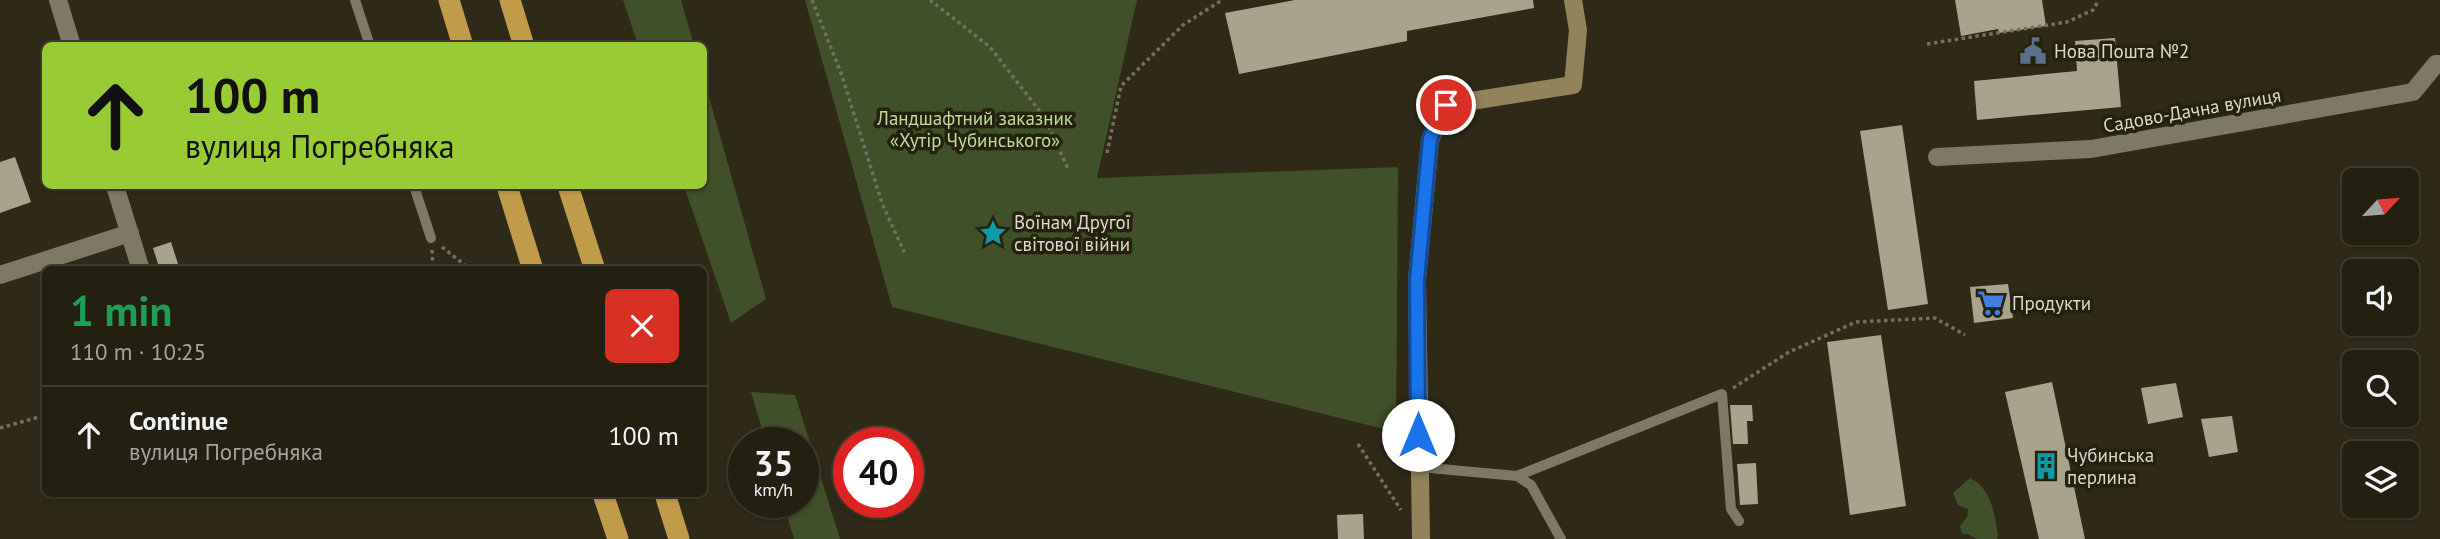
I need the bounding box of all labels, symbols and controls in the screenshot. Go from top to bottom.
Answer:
public building icon: Нова Пошта №2 [2018,36,2048,66]
place label: Нова Пошта №2 [2054,39,2189,63]
text: 100 m [185,63,320,127]
icon: ahead [70,70,161,161]
pin [1416,75,1476,135]
street label: Садово-Дачна вулиця [2101,83,2283,137]
icon: arrive [1427,86,1465,124]
park label: Ландшафтний заказник «Хутір Чубинського» [876,106,1073,152]
text: вулиця Погребняка [185,125,455,167]
north arrow [2342,168,2418,245]
map controls [2342,168,2419,518]
place label: Воїнам Другої світової війни [1014,210,1131,256]
place icon: Воїнам Другої світової війни [978,218,1008,248]
button: sound [2342,259,2419,336]
text: 1 min [70,283,172,338]
supermarket icon: Продукти [1976,288,2006,318]
button: close [605,289,679,363]
place label: Продукти [2012,291,2091,315]
text: 110 m · 10:25 [70,337,206,366]
button: search [2342,350,2419,427]
position arrow [1381,398,1455,472]
text: Continue [129,404,228,437]
icon: ahead [70,416,108,454]
text: 100 m [608,419,679,452]
speed limit sign: 40 [833,427,924,518]
text: вулиця Погребняка [129,437,323,466]
text: 35 [754,440,793,486]
button: layers [2342,441,2419,518]
place label: Чубинська перлина [2067,443,2154,489]
building icon: Чубинська перлина [2031,451,2061,481]
text: km/h [754,478,793,501]

